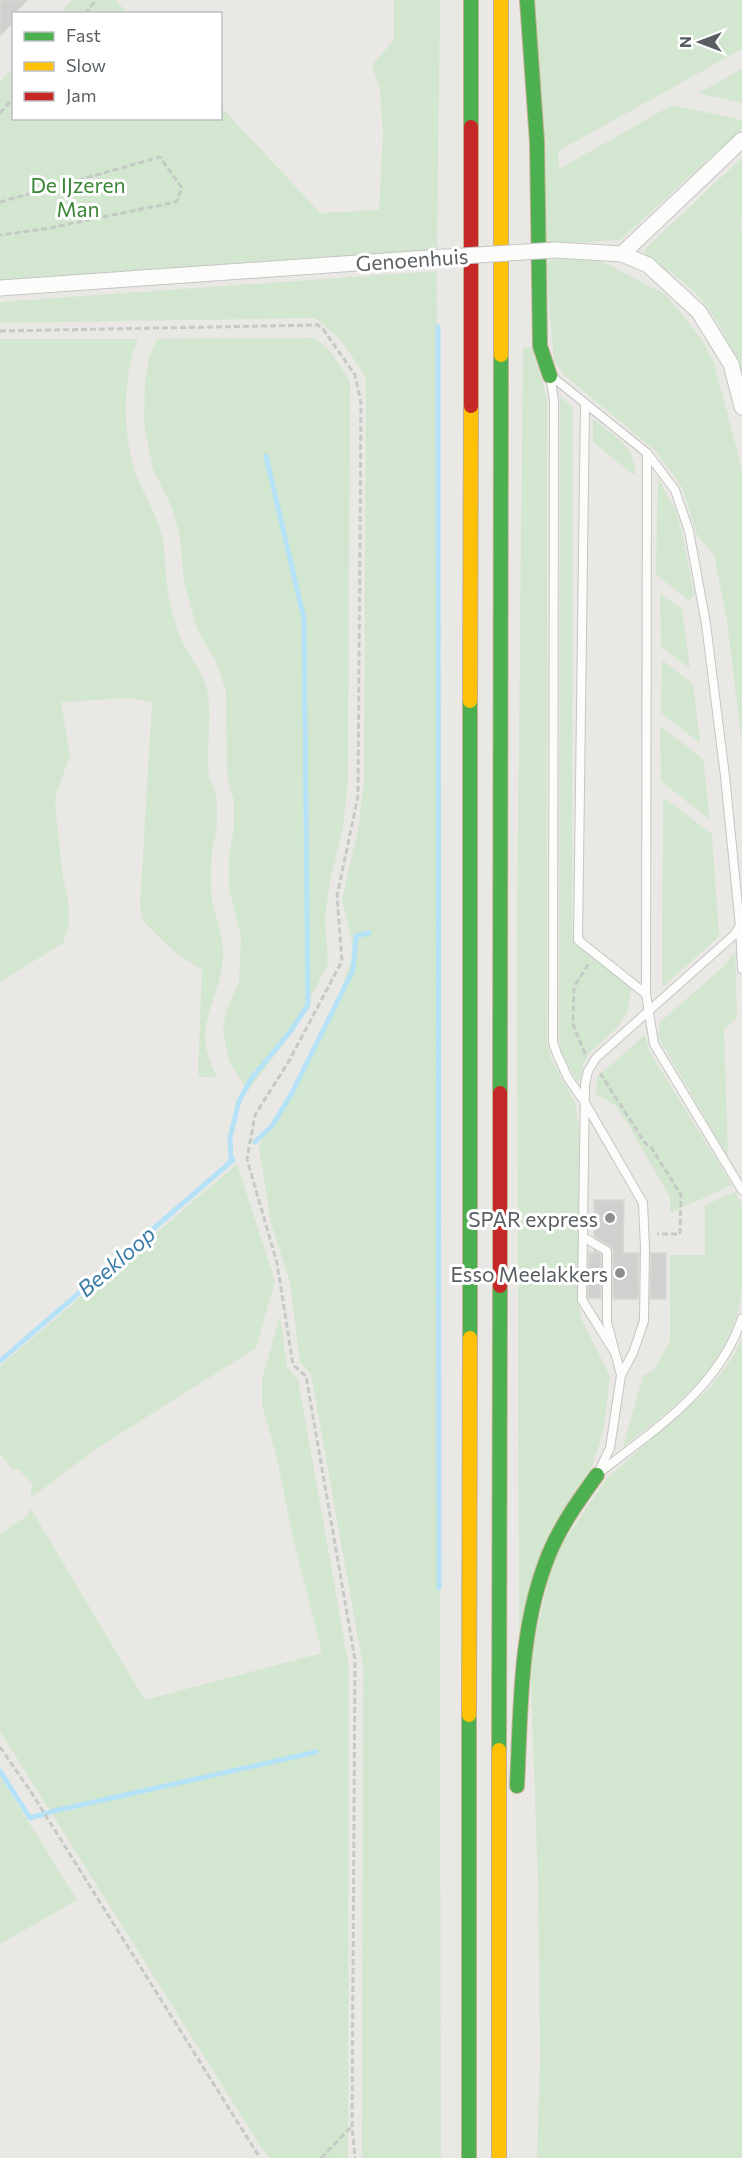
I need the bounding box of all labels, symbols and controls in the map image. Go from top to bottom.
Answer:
legend [12,12,222,120]
north arrow [670,12,730,72]
text: Fast [66,24,101,46]
text: N [675,36,694,48]
text: Slow [66,54,106,76]
text: Jam [66,84,96,106]
park label: De IJzeren Man [30,172,126,221]
street label: Genoenhuis [355,243,469,275]
place label: SPAR express [468,1206,598,1231]
marker: SPAR express [603,1211,617,1225]
water label: Beekloop [72,1220,160,1302]
place label: Esso Meelakkers [450,1261,608,1286]
marker: Esso Meelakkers [613,1266,627,1280]

